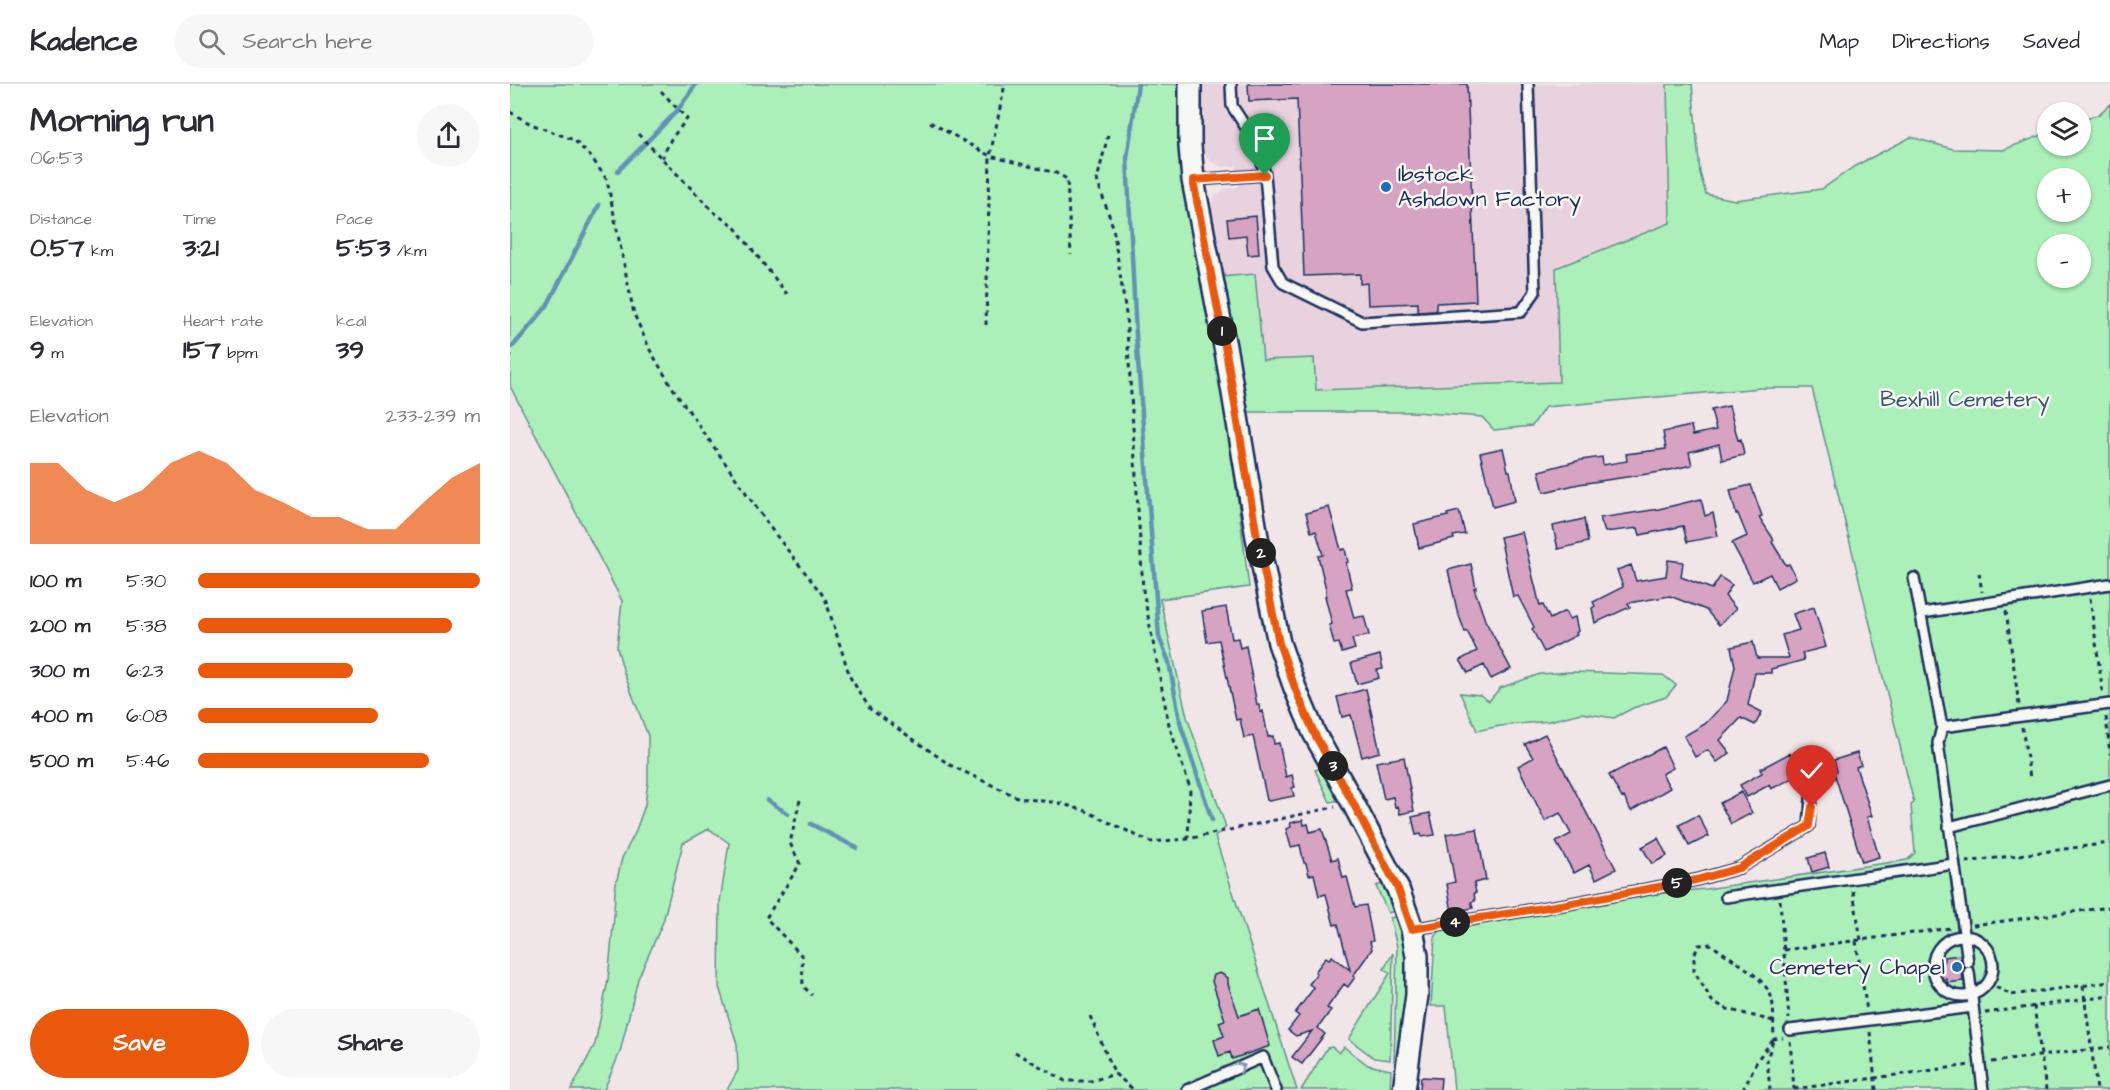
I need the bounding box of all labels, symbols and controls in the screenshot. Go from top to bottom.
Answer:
search box [174,14,594,68]
text: Kadence [30,22,138,61]
icon: search [195,25,228,58]
text: Search here [243,26,372,57]
text: Map [1819,27,1859,56]
text: Directions [1892,27,1990,56]
text: Saved [2023,27,2080,56]
text: Morning run [30,98,214,144]
map controls [2037,102,2091,288]
button: layers [2037,102,2091,156]
button: share [417,104,480,167]
pin [1239,113,1290,175]
icon: arrive [1248,122,1281,155]
text: 06:53 [30,144,83,172]
place label: Ibstock Ashdown Factory [1398,159,1581,216]
button: + [2037,168,2091,222]
marker: Ibstock Ashdown Factory [1379,180,1393,194]
text: Distance [30,208,92,230]
text: Time [183,208,217,230]
text: Pace [336,208,373,230]
text: 0.57 [30,230,84,266]
text: 3:21 [183,230,219,266]
text: 5:53 [336,230,390,266]
button: − [2037,234,2091,288]
text: km [84,240,113,262]
text: /km [390,240,426,262]
text: Elevation [30,310,93,332]
text: Heart rate [183,310,263,332]
text: kcal [336,310,367,332]
pin: 1 [1207,316,1237,346]
text: 1 [1221,320,1223,342]
text: 9 [30,332,45,368]
text: 157 [183,332,221,368]
text: 39 [336,332,364,368]
text: m [45,342,64,364]
text: bpm [221,342,257,364]
park label: Bexhill Cemetery [1880,384,2050,416]
text: Elevation [30,402,109,430]
text: 233–239 m [385,402,480,430]
pin: 2 [1246,538,1276,568]
text: 2 [1256,542,1266,564]
text: 100 m [30,567,81,595]
text: 5:30 [126,567,166,595]
text: 200 m [30,612,90,640]
text: 5:38 [126,612,167,640]
text: 300 m [30,657,89,685]
text: 6:23 [126,657,164,685]
text: 400 m [30,702,92,730]
text: 6:08 [126,702,167,730]
pin [1786,745,1837,807]
text: 500 m [30,747,93,775]
text: 5:46 [126,747,170,775]
pin: 3 [1318,751,1348,781]
icon: check [1795,754,1828,787]
text: 3 [1329,755,1337,777]
pin: 5 [1662,868,1692,898]
text: 5 [1671,872,1683,894]
pin: 4 [1440,907,1470,937]
text: 4 [1450,911,1460,933]
place label: Cemetery Chapel [1769,952,1945,984]
marker: Cemetery Chapel [1950,960,1964,974]
button: Save [30,1009,249,1078]
button: Share [261,1009,480,1078]
one-way arrow [1235,1062,1246,1074]

